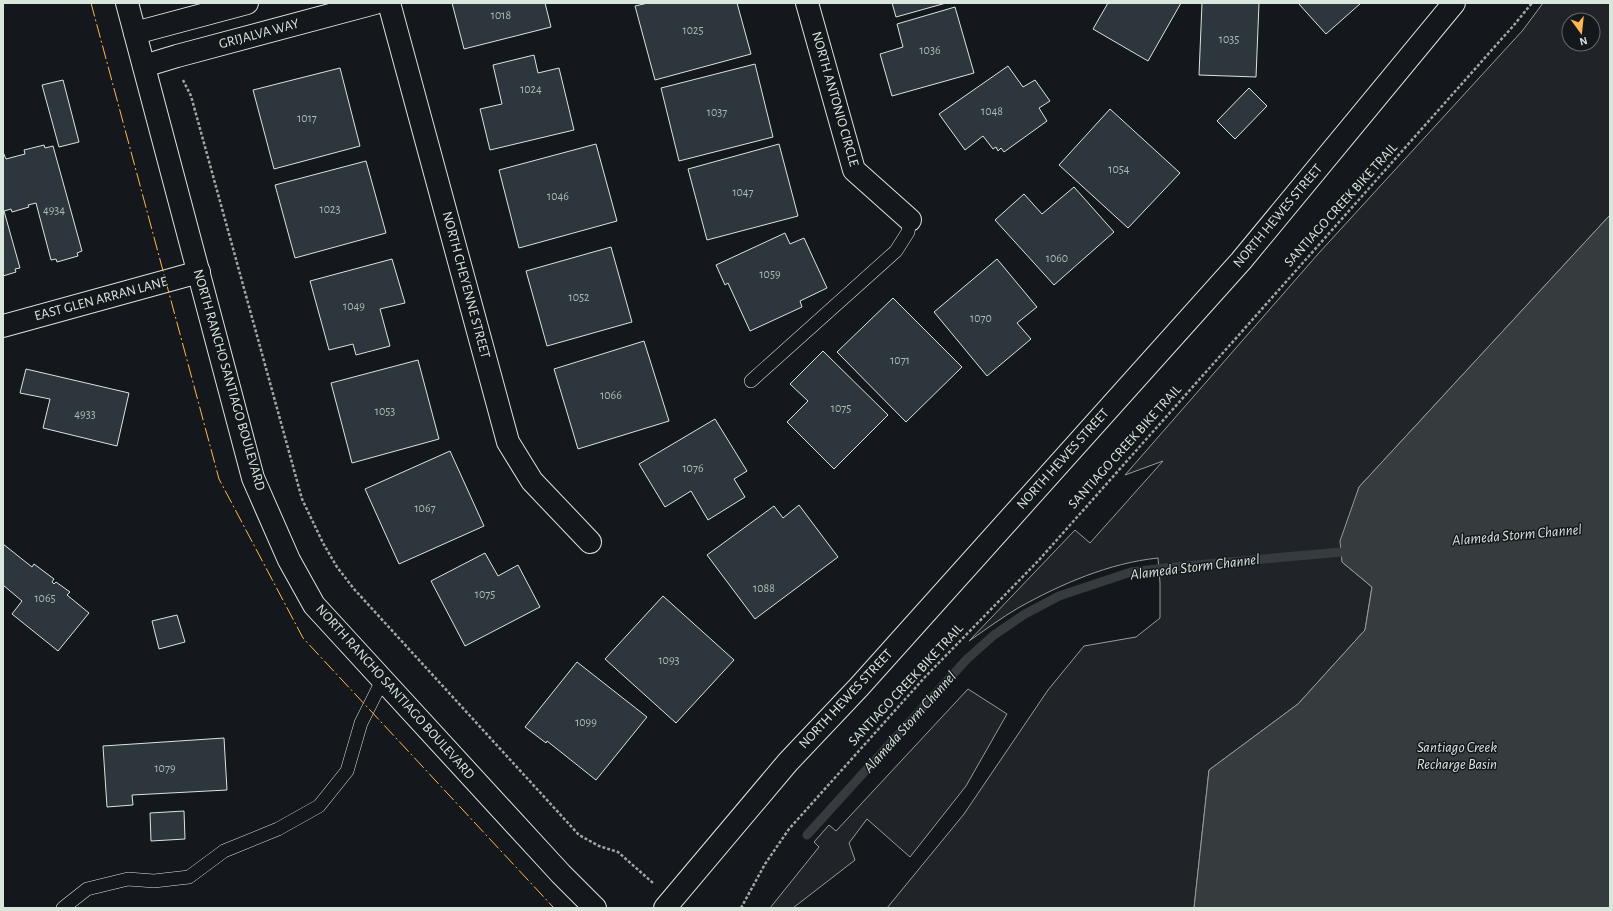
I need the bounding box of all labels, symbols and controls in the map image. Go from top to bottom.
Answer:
house number: 1018 [491,9,511,21]
north arrow [1561,12,1601,52]
street label: GRIJALVA WAY [217,16,301,51]
house number: 1025 [683,24,703,36]
street label: NORTH ANTONIO CIRCLE [809,30,861,168]
house number: 1035 [1219,33,1239,45]
text: N [1578,35,1589,47]
house number: 1036 [919,44,941,56]
house number: 1024 [520,83,542,95]
house number: 1048 [981,105,1003,117]
house number: 1037 [707,106,727,118]
house number: 1017 [297,112,317,124]
street label: SANTIAGO CREEK BIKE TRAIL [1282,140,1400,270]
street label: NORTH HEWES STREET [1231,162,1325,270]
house number: 1054 [1108,163,1130,175]
house number: 1047 [732,186,754,198]
house number: 1046 [547,190,569,202]
house number: 1023 [320,203,340,215]
house number: 4934 [43,204,65,216]
street label: NORTH CHEYENNE STREET [440,210,492,360]
house number: 1060 [1046,252,1068,264]
street label: NORTH RANCHO SANTIAGO BOULEVARD [191,268,267,492]
house number: 1059 [759,268,781,280]
street label: EAST GLEN ARRAN LANE [33,274,169,323]
house number: 1052 [569,291,590,303]
house number: 1049 [343,300,365,312]
house number: 1070 [970,312,992,324]
house number: 1071 [890,354,910,366]
street label: SANTIAGO CREEK BIKE TRAIL [1066,382,1184,512]
house number: 1066 [600,389,622,401]
house number: 1075 [831,402,851,414]
house number: 1053 [375,405,395,417]
street label: NORTH HEWES STREET [1014,406,1112,512]
house number: 4933 [74,408,96,420]
house number: 1076 [682,462,704,474]
house number: 1067 [414,502,436,514]
water label: Alameda Storm Channel [1451,522,1583,548]
water label: Alameda Storm Channel [1129,552,1261,582]
house number: 1088 [753,582,775,594]
house number: 1075 [475,588,495,600]
house number: 1065 [34,592,56,604]
street label: NORTH RANCHO SANTIAGO BOULEVARD [313,602,477,782]
street label: SANTIAGO CREEK BIKE TRAIL [846,621,966,749]
street label: NORTH HEWES STREET [797,647,896,751]
house number: 1093 [658,654,680,666]
water label: Alameda Storm Channel [860,668,959,776]
house number: 1099 [575,716,597,728]
water label: Santiago Creek Recharge Basin [1417,740,1497,772]
house number: 1079 [154,762,176,774]

